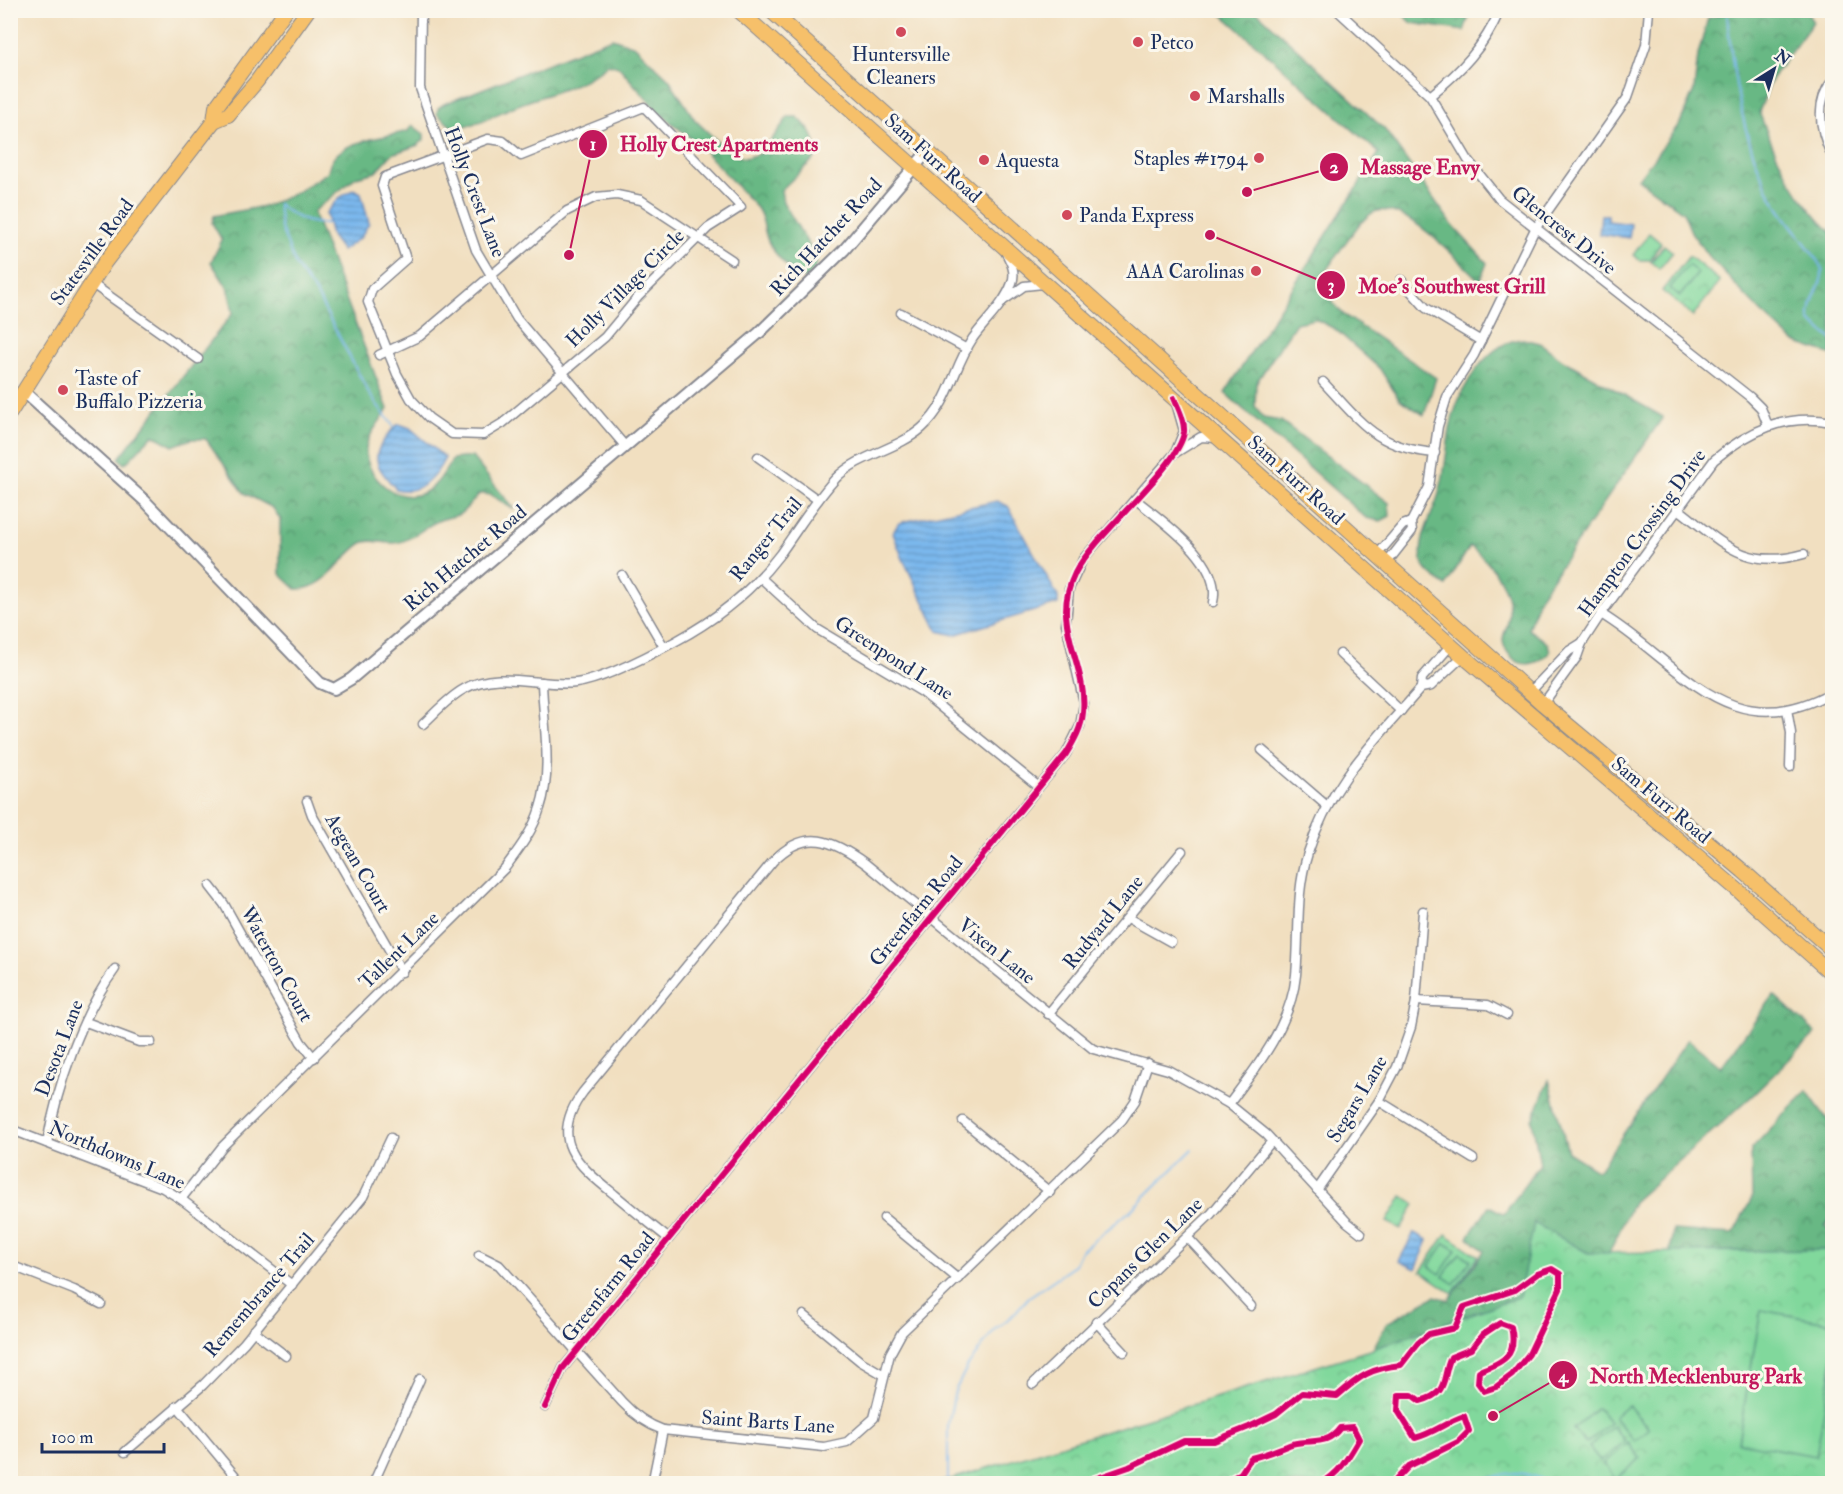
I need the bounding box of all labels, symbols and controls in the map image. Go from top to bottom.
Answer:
marker: Huntersville Cleaners [894,25,908,39]
place label: Petco [1150,30,1194,55]
marker: Petco [1131,35,1145,49]
north arrow [1744,39,1804,99]
place label: Huntersville Cleaners [852,42,950,90]
text: N [1770,45,1795,71]
place label: Marshalls [1207,84,1285,109]
marker: Marshalls [1188,89,1202,103]
street label: Sam Furr Road [879,108,987,208]
street label: Holly Crest Lane [439,123,511,261]
callout: Holly Crest Apartments [578,124,830,163]
text: Holly Crest Apartments [620,131,818,158]
text: 1 [590,133,596,156]
place label: Staples #1794 [1134,146,1248,172]
callout: Massage Envy [1319,147,1492,186]
place label: Aquesta [995,148,1060,173]
marker: Staples #1794 [1252,151,1266,165]
marker: Aquesta [977,153,991,167]
text: Massage Envy [1359,154,1480,181]
text: 2 [1329,156,1339,179]
street label: Rich Hatchet Road [765,173,887,301]
street label: Glencrest Drive [1507,180,1621,280]
street label: Statesville Road [45,194,139,310]
place label: Panda Express [1079,203,1194,229]
marker: Panda Express [1060,208,1074,222]
street label: Holly Village Circle [560,223,690,353]
place label: AAA Carolinas [1125,259,1244,284]
marker: AAA Carolinas [1249,264,1263,278]
callout: Moe's Southwest Grill [1316,266,1557,305]
text: Moe's Southwest Grill [1357,273,1546,300]
text: 3 [1328,274,1335,297]
place label: Taste of Buffalo Pizzeria [75,366,203,414]
marker: Taste of Buffalo Pizzeria [56,383,70,397]
street label: Sam Furr Road [1242,430,1350,530]
street label: Hampton Crossing Drive [1573,444,1712,622]
street label: Ranger Trail [724,492,808,586]
street label: Rich Hatchet Road [398,499,532,617]
street label: Greenpond Lane [829,610,958,707]
street label: Sam Furr Road [1606,751,1716,849]
street label: Aegean Court [319,808,397,918]
street label: Greenfarm Road [864,851,968,971]
street label: Rudyard Lane [1057,870,1149,974]
street label: Waterton Court [234,901,319,1027]
street label: Tallent Lane [354,906,444,994]
street label: Vixen Lane [953,912,1041,990]
street label: Desota Lane [29,996,89,1100]
street label: Segars Lane [1321,1051,1393,1147]
street label: Northdowns Lane [45,1115,189,1195]
street label: Copans Glen Lane [1082,1192,1208,1315]
street label: Greenfarm Road [556,1227,660,1347]
street label: Remembrance Trail [198,1228,320,1362]
callout: North Mecklenburg Park [1548,1356,1814,1395]
text: North Mecklenburg Park [1589,1363,1803,1390]
text: 4 [1557,1365,1569,1388]
street label: Saint Barts Lane [701,1405,835,1439]
scale bar [42,1416,164,1454]
text: 100 m [51,1426,94,1449]

